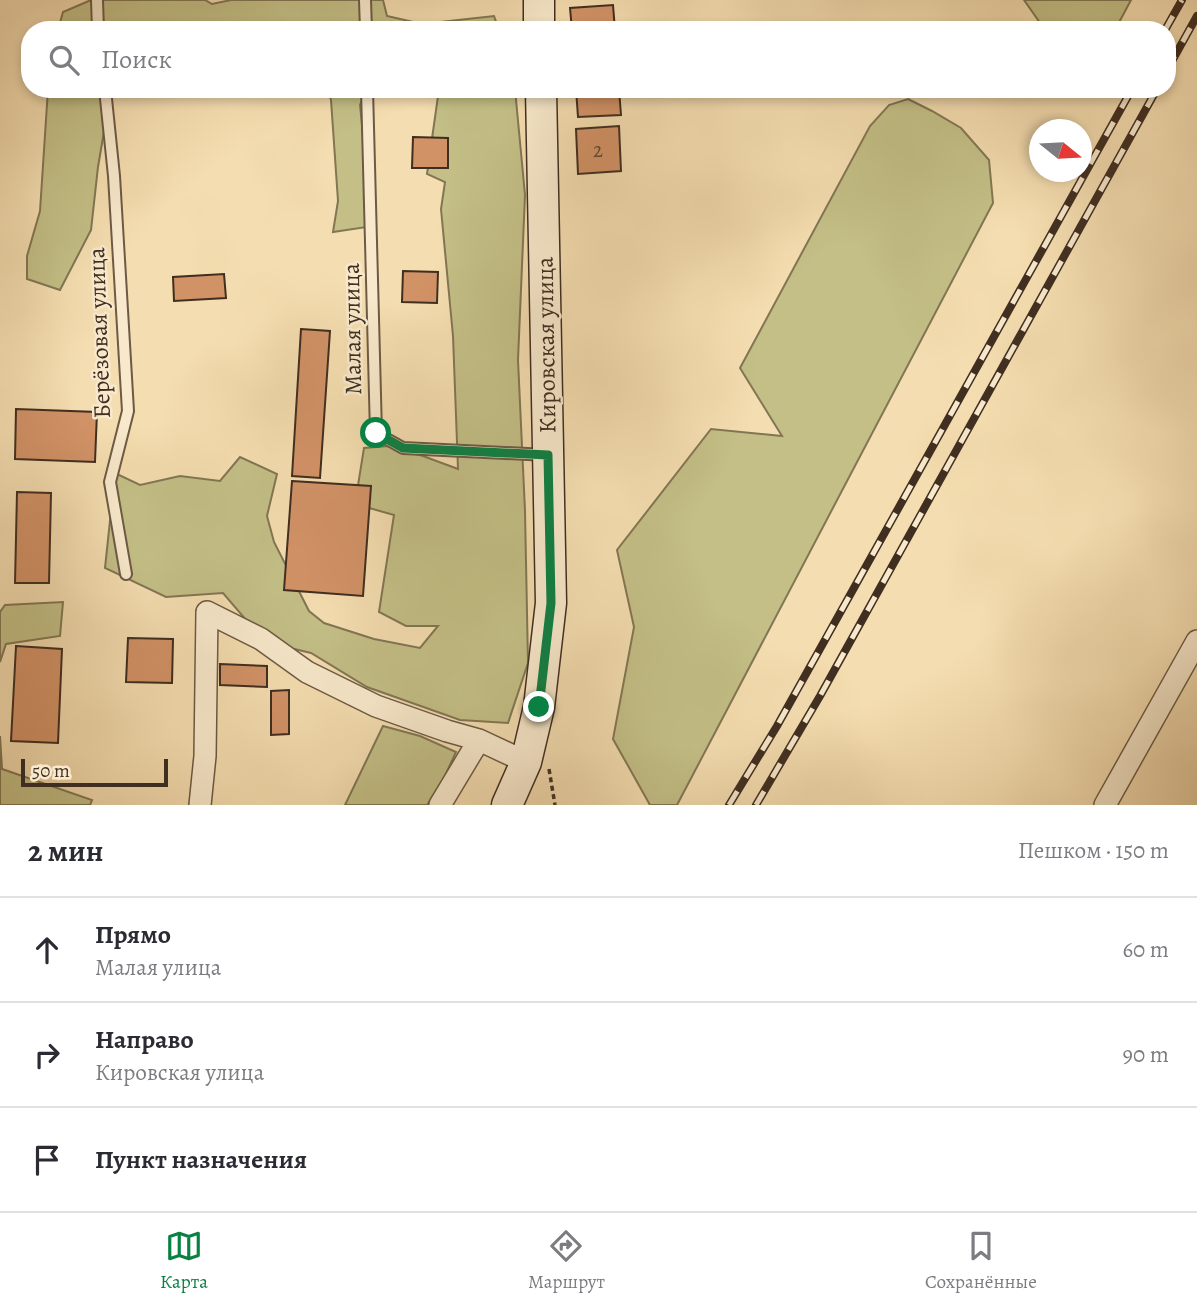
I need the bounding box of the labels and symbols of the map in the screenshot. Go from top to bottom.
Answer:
north arrow [1029,119,1092,182]
house number: 2 [593,136,603,164]
street label: Берёзовая улица [80,247,118,419]
street label: Кировская улица [528,256,564,434]
street label: Малая улица [335,263,369,395]
route start [360,417,391,448]
route end [523,691,554,722]
scale bar [21,756,168,788]

